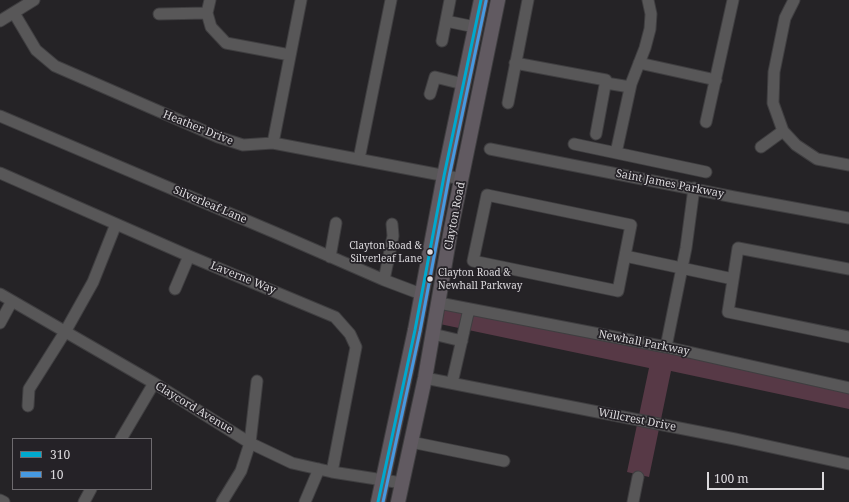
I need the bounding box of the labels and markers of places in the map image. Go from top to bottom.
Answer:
place label: Clayton Road & Silverleaf Lane [349,240,422,264]
marker: Clayton Road & Silverleaf Lane [425,247,435,257]
place label: Clayton Road & Newhall Parkway [438,267,522,290]
marker: Clayton Road & Newhall Parkway [425,274,435,284]

